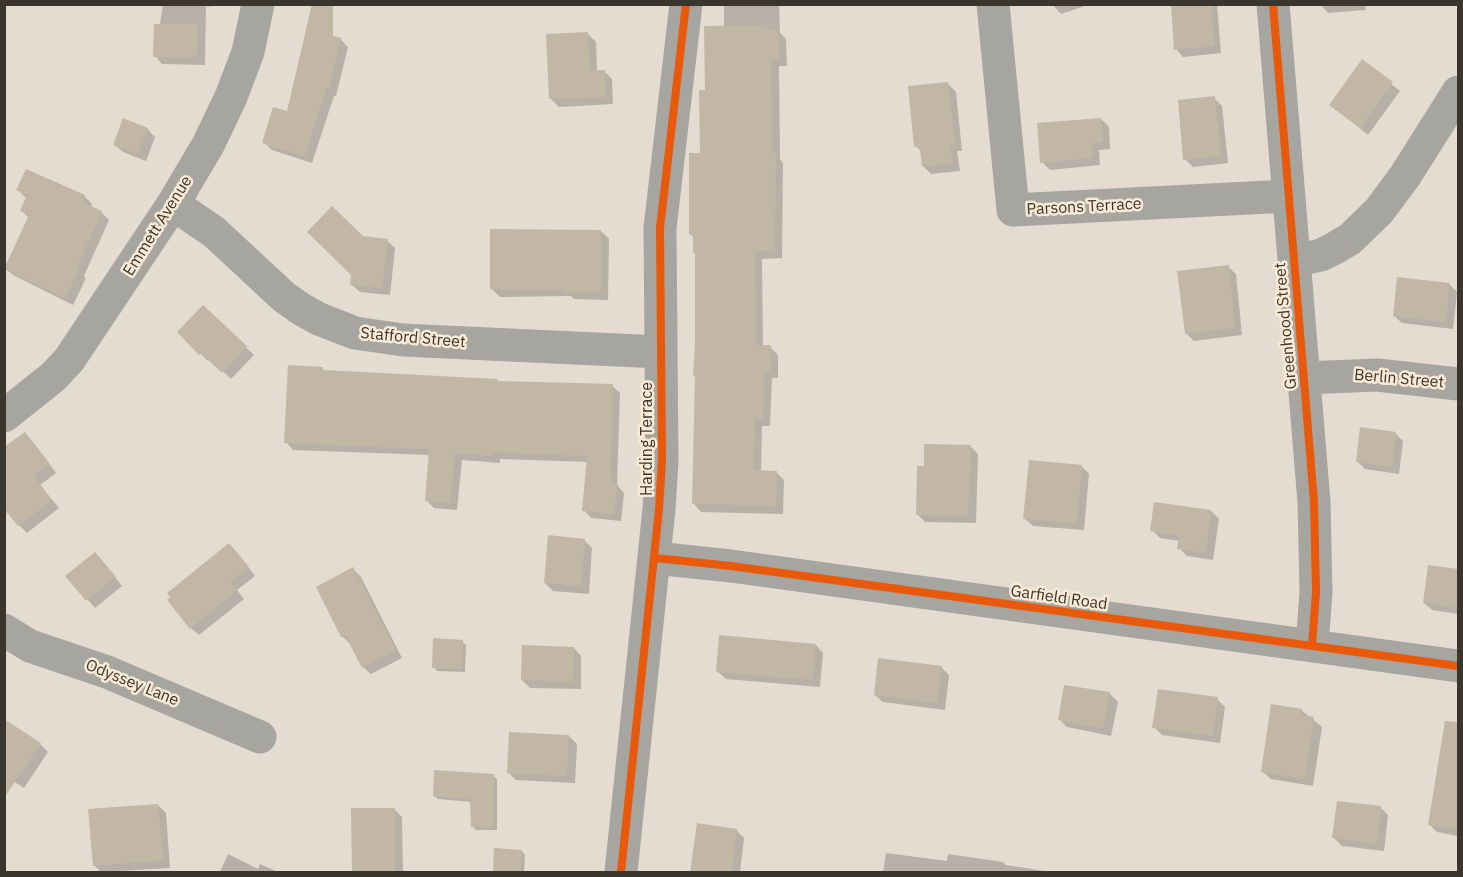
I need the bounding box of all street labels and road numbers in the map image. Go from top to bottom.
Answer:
street label: Emmett Avenue [120,172,196,280]
street label: Parsons Terrace [1026,194,1142,220]
street label: Greenhood Street [1271,262,1301,390]
street label: Stafford Street [360,324,466,352]
street label: Berlin Street [1353,366,1445,392]
street label: Harding Terrace [637,382,657,496]
street label: Garfield Road [1009,582,1109,614]
street label: Odyssey Lane [83,656,181,710]

